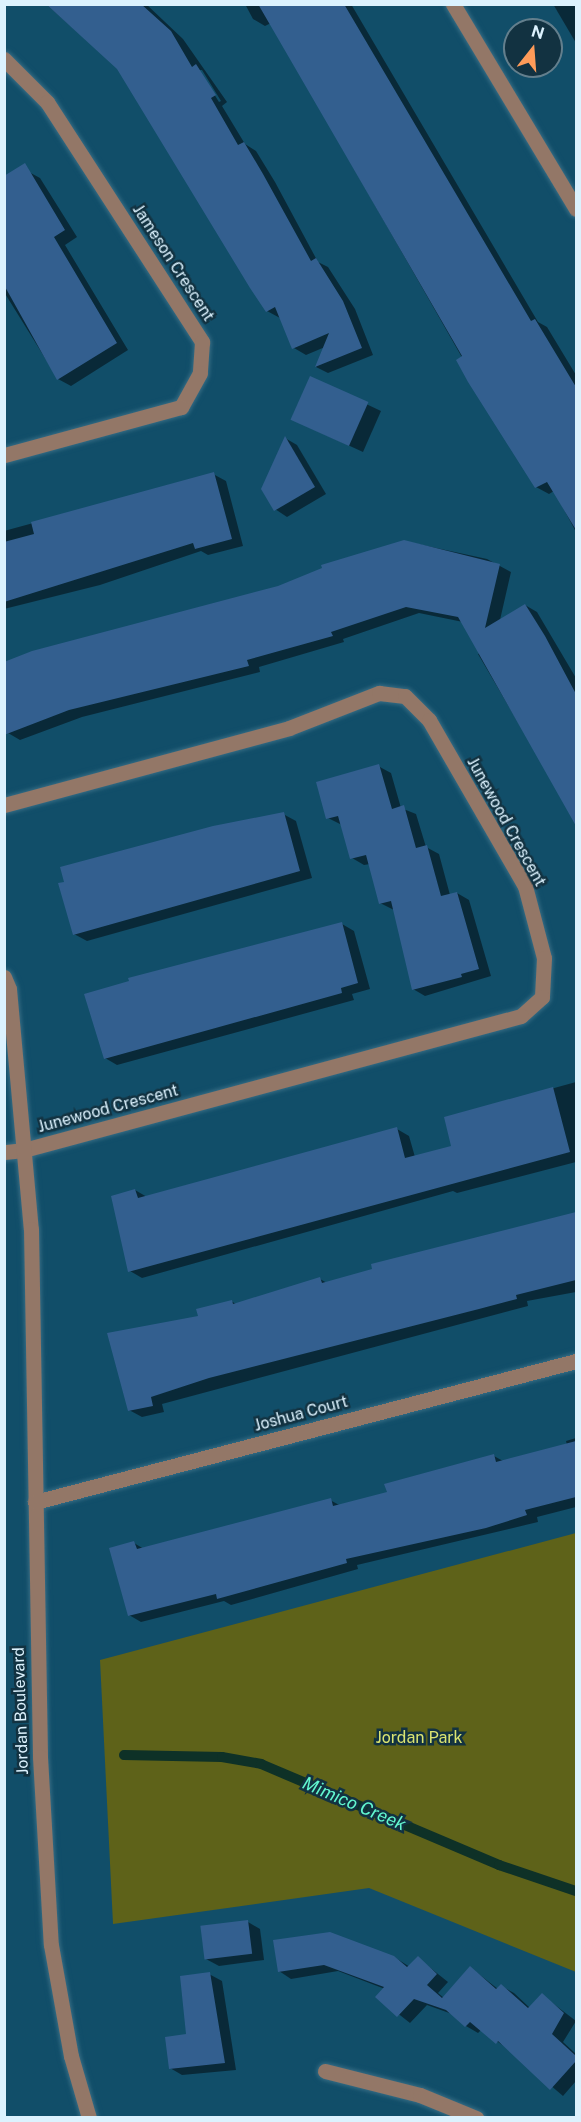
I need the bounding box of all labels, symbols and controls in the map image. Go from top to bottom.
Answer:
north arrow [503,18,563,78]
text: N [529,21,547,43]
street label: Jameson Crescent [128,201,218,325]
street label: Junewood Crescent [463,754,549,890]
street label: Junewood Crescent [36,1081,180,1137]
street label: Joshua Court [252,1392,350,1436]
street label: Jordan Boulevard [9,1647,33,1775]
park label: Jordan Park [375,1728,463,1748]
water label: Mimico Creek [299,1772,409,1836]

